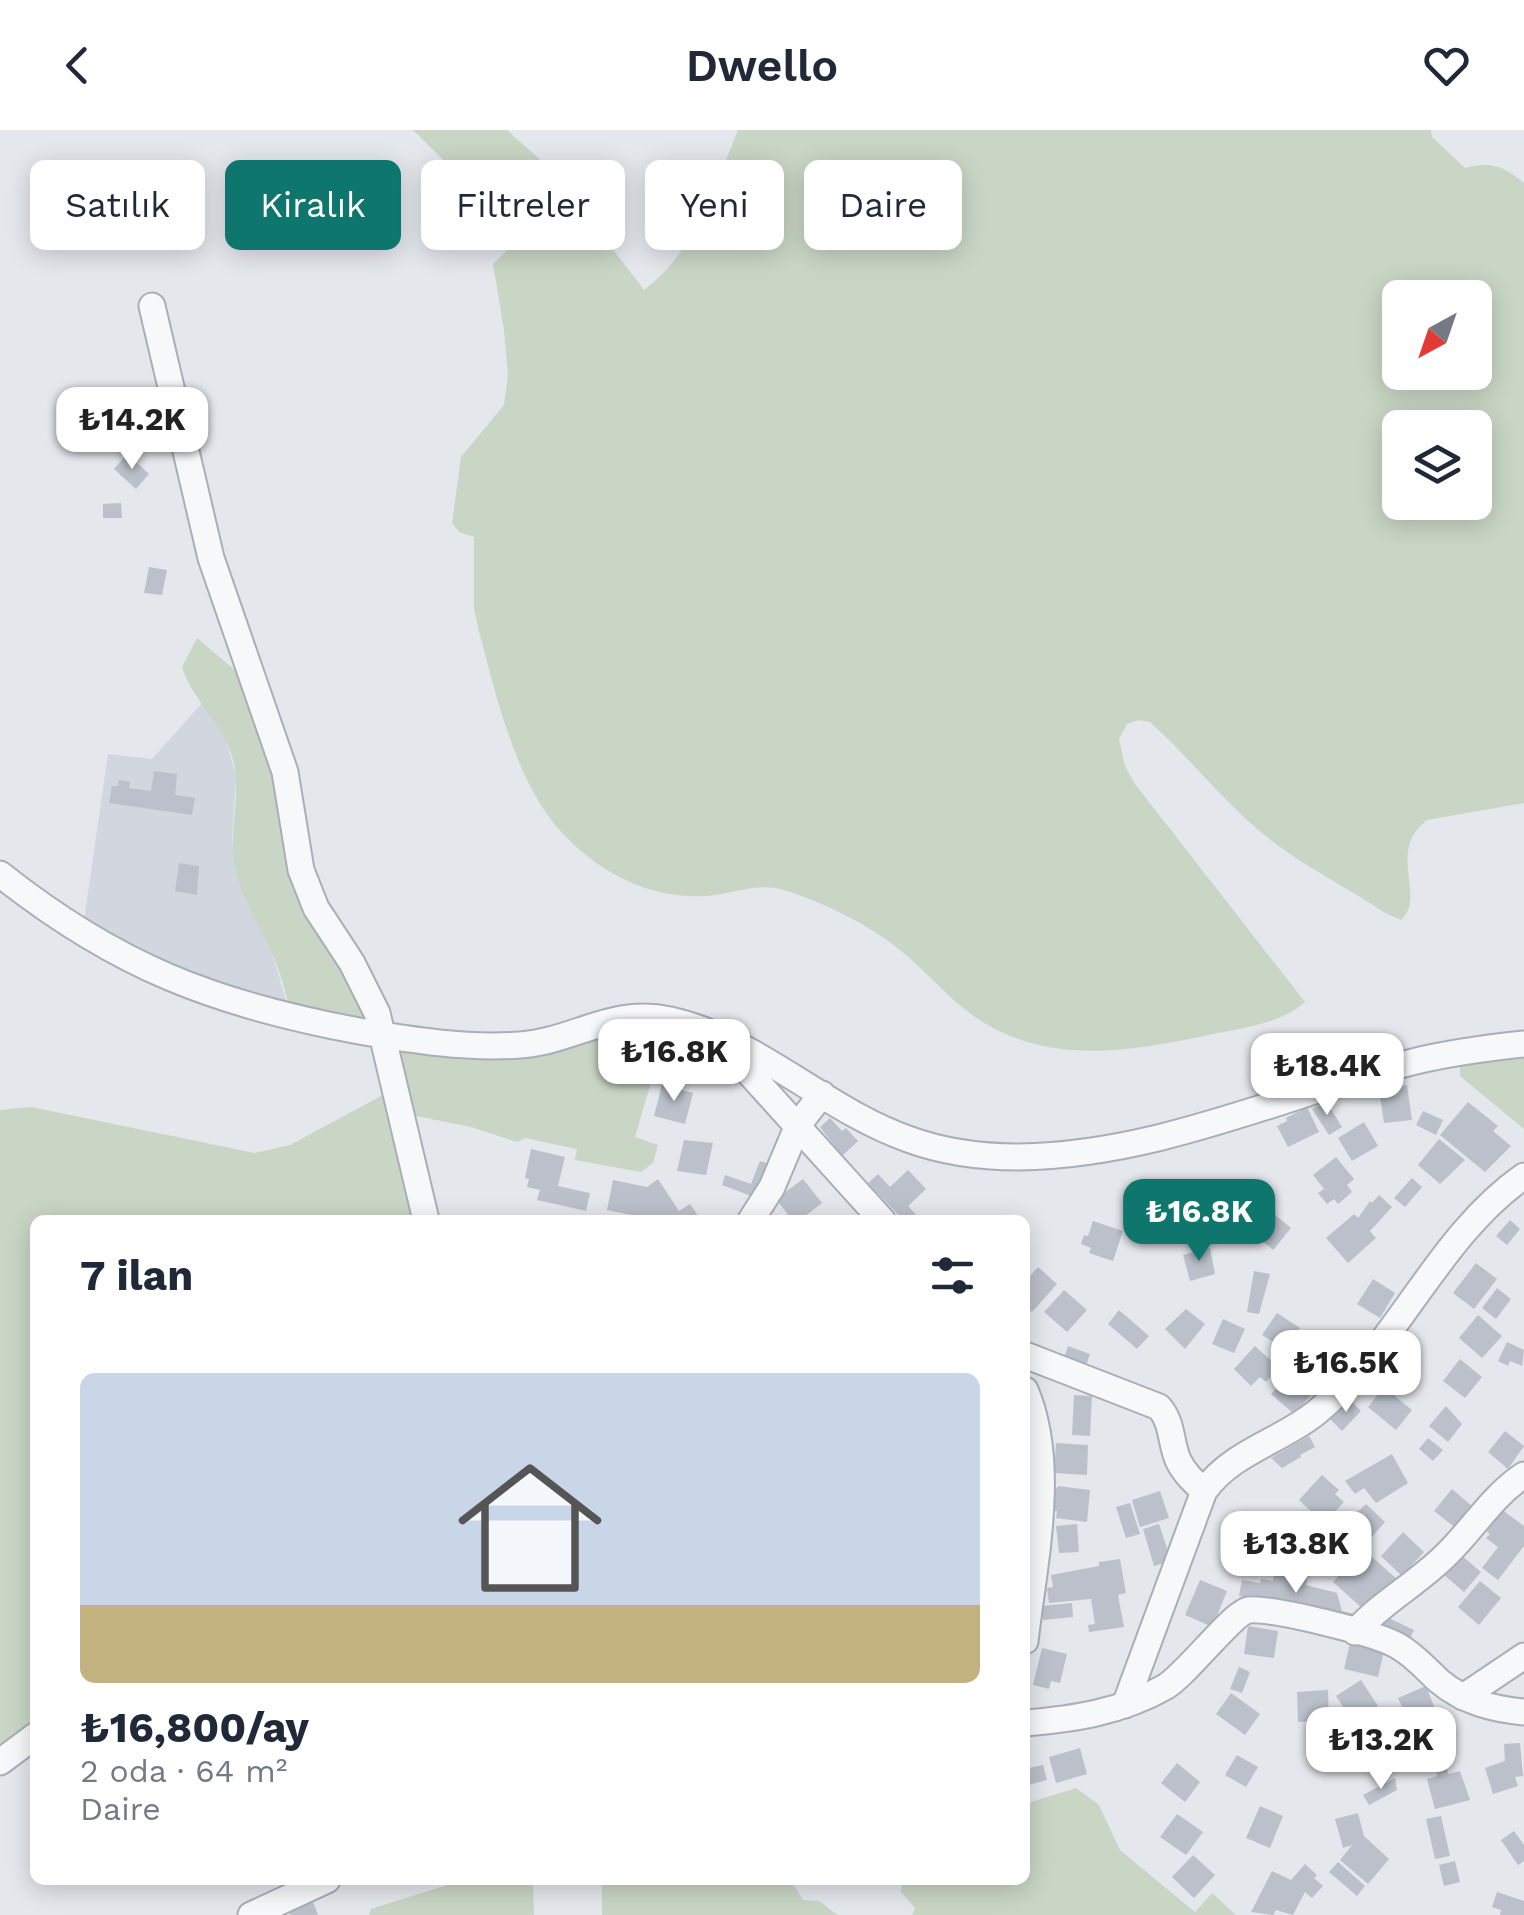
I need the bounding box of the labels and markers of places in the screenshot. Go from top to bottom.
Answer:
pin: ₺14.2K [51,387,213,472]
pin: ₺16.8K [593,1019,755,1104]
pin: ₺18.4K [1246,1033,1408,1118]
pin: ₺16.8K [1118,1179,1280,1264]
pin: ₺16.5K [1265,1330,1427,1415]
pin: ₺13.8K [1215,1511,1377,1596]
pin: ₺13.2K [1300,1707,1462,1792]

